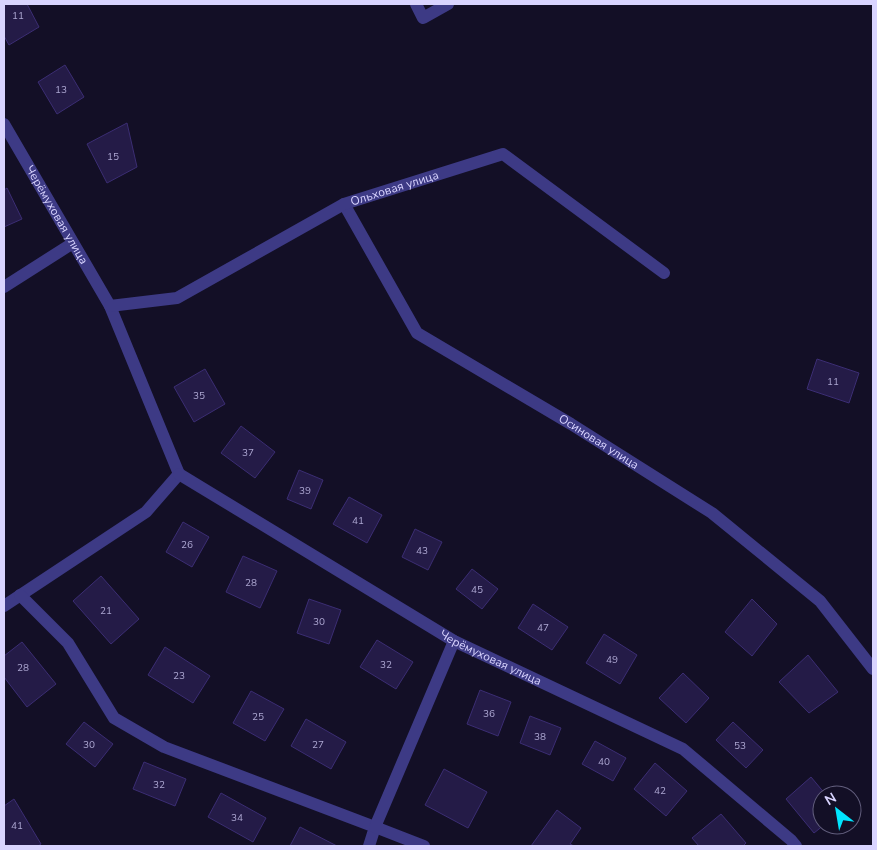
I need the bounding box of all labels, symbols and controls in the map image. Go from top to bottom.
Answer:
house number: 11 [12,9,24,23]
house number: 13 [55,83,67,97]
house number: 15 [107,150,119,164]
street label: Черёмуховая улица [22,162,92,267]
street label: Ольховая улица [348,167,441,210]
house number: 11 [827,375,839,389]
house number: 35 [193,389,205,403]
street label: Осиновая улица [556,410,642,473]
house number: 37 [242,446,254,460]
house number: 39 [299,484,311,498]
house number: 41 [352,514,364,528]
house number: 26 [181,538,193,552]
house number: 43 [416,544,428,558]
house number: 28 [245,576,257,590]
house number: 45 [471,583,483,597]
house number: 21 [100,604,112,618]
house number: 30 [313,615,325,629]
house number: 47 [537,621,549,635]
street label: Черёмуховая улица [437,626,544,689]
house number: 49 [606,653,618,667]
house number: 32 [380,658,392,672]
house number: 28 [17,661,29,675]
house number: 23 [173,669,185,683]
house number: 36 [483,707,495,721]
house number: 25 [252,710,264,724]
house number: 38 [534,730,546,744]
house number: 30 [83,738,95,752]
house number: 27 [312,738,324,752]
house number: 53 [734,739,746,753]
house number: 40 [598,755,610,769]
house number: 32 [153,778,165,792]
house number: 42 [654,784,666,798]
north arrow [812,785,862,835]
text: N [821,788,840,810]
house number: 34 [231,811,243,825]
house number: 41 [11,819,23,833]

